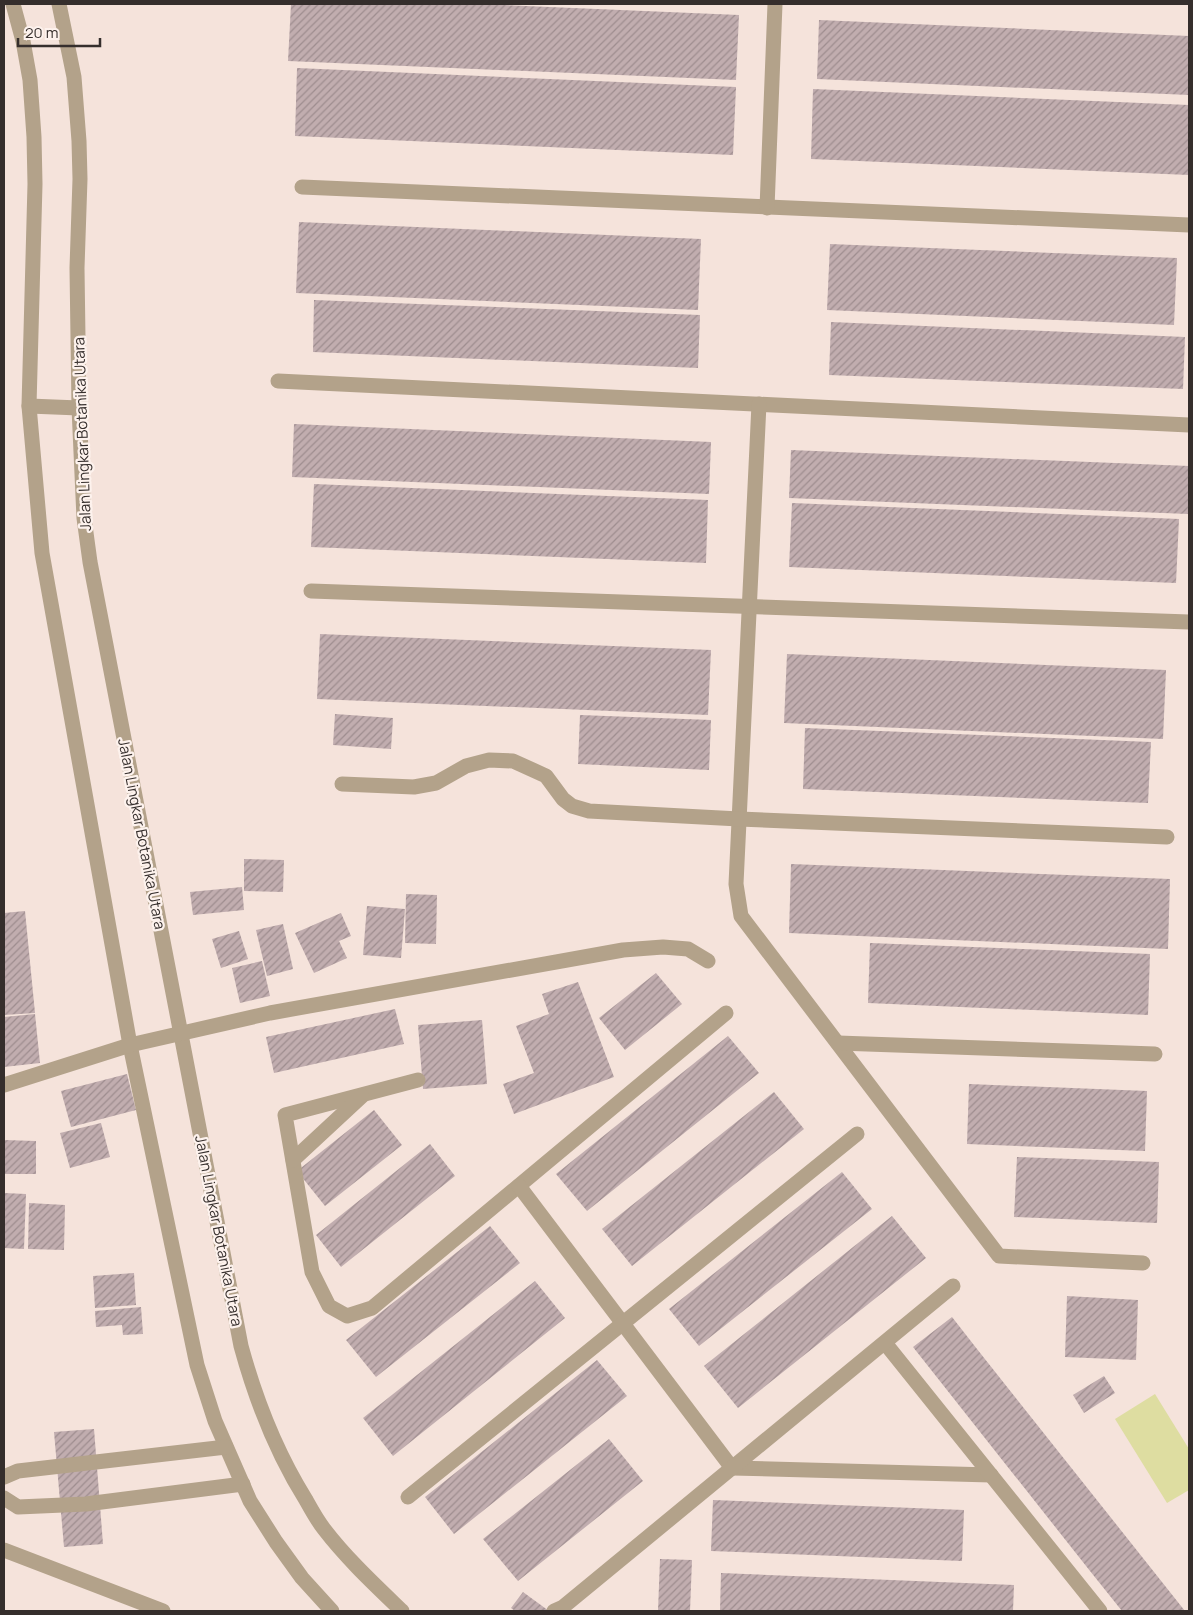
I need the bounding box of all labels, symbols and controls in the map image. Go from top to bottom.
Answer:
scale bar [18,15,100,47]
text: 20 m [25,22,58,43]
street label: Jalan Lingkar Botanika Utara [68,337,96,531]
street label: Jalan Lingkar Botanika Utara [113,737,171,931]
street label: Jalan Lingkar Botanika Utara [190,1134,248,1328]

